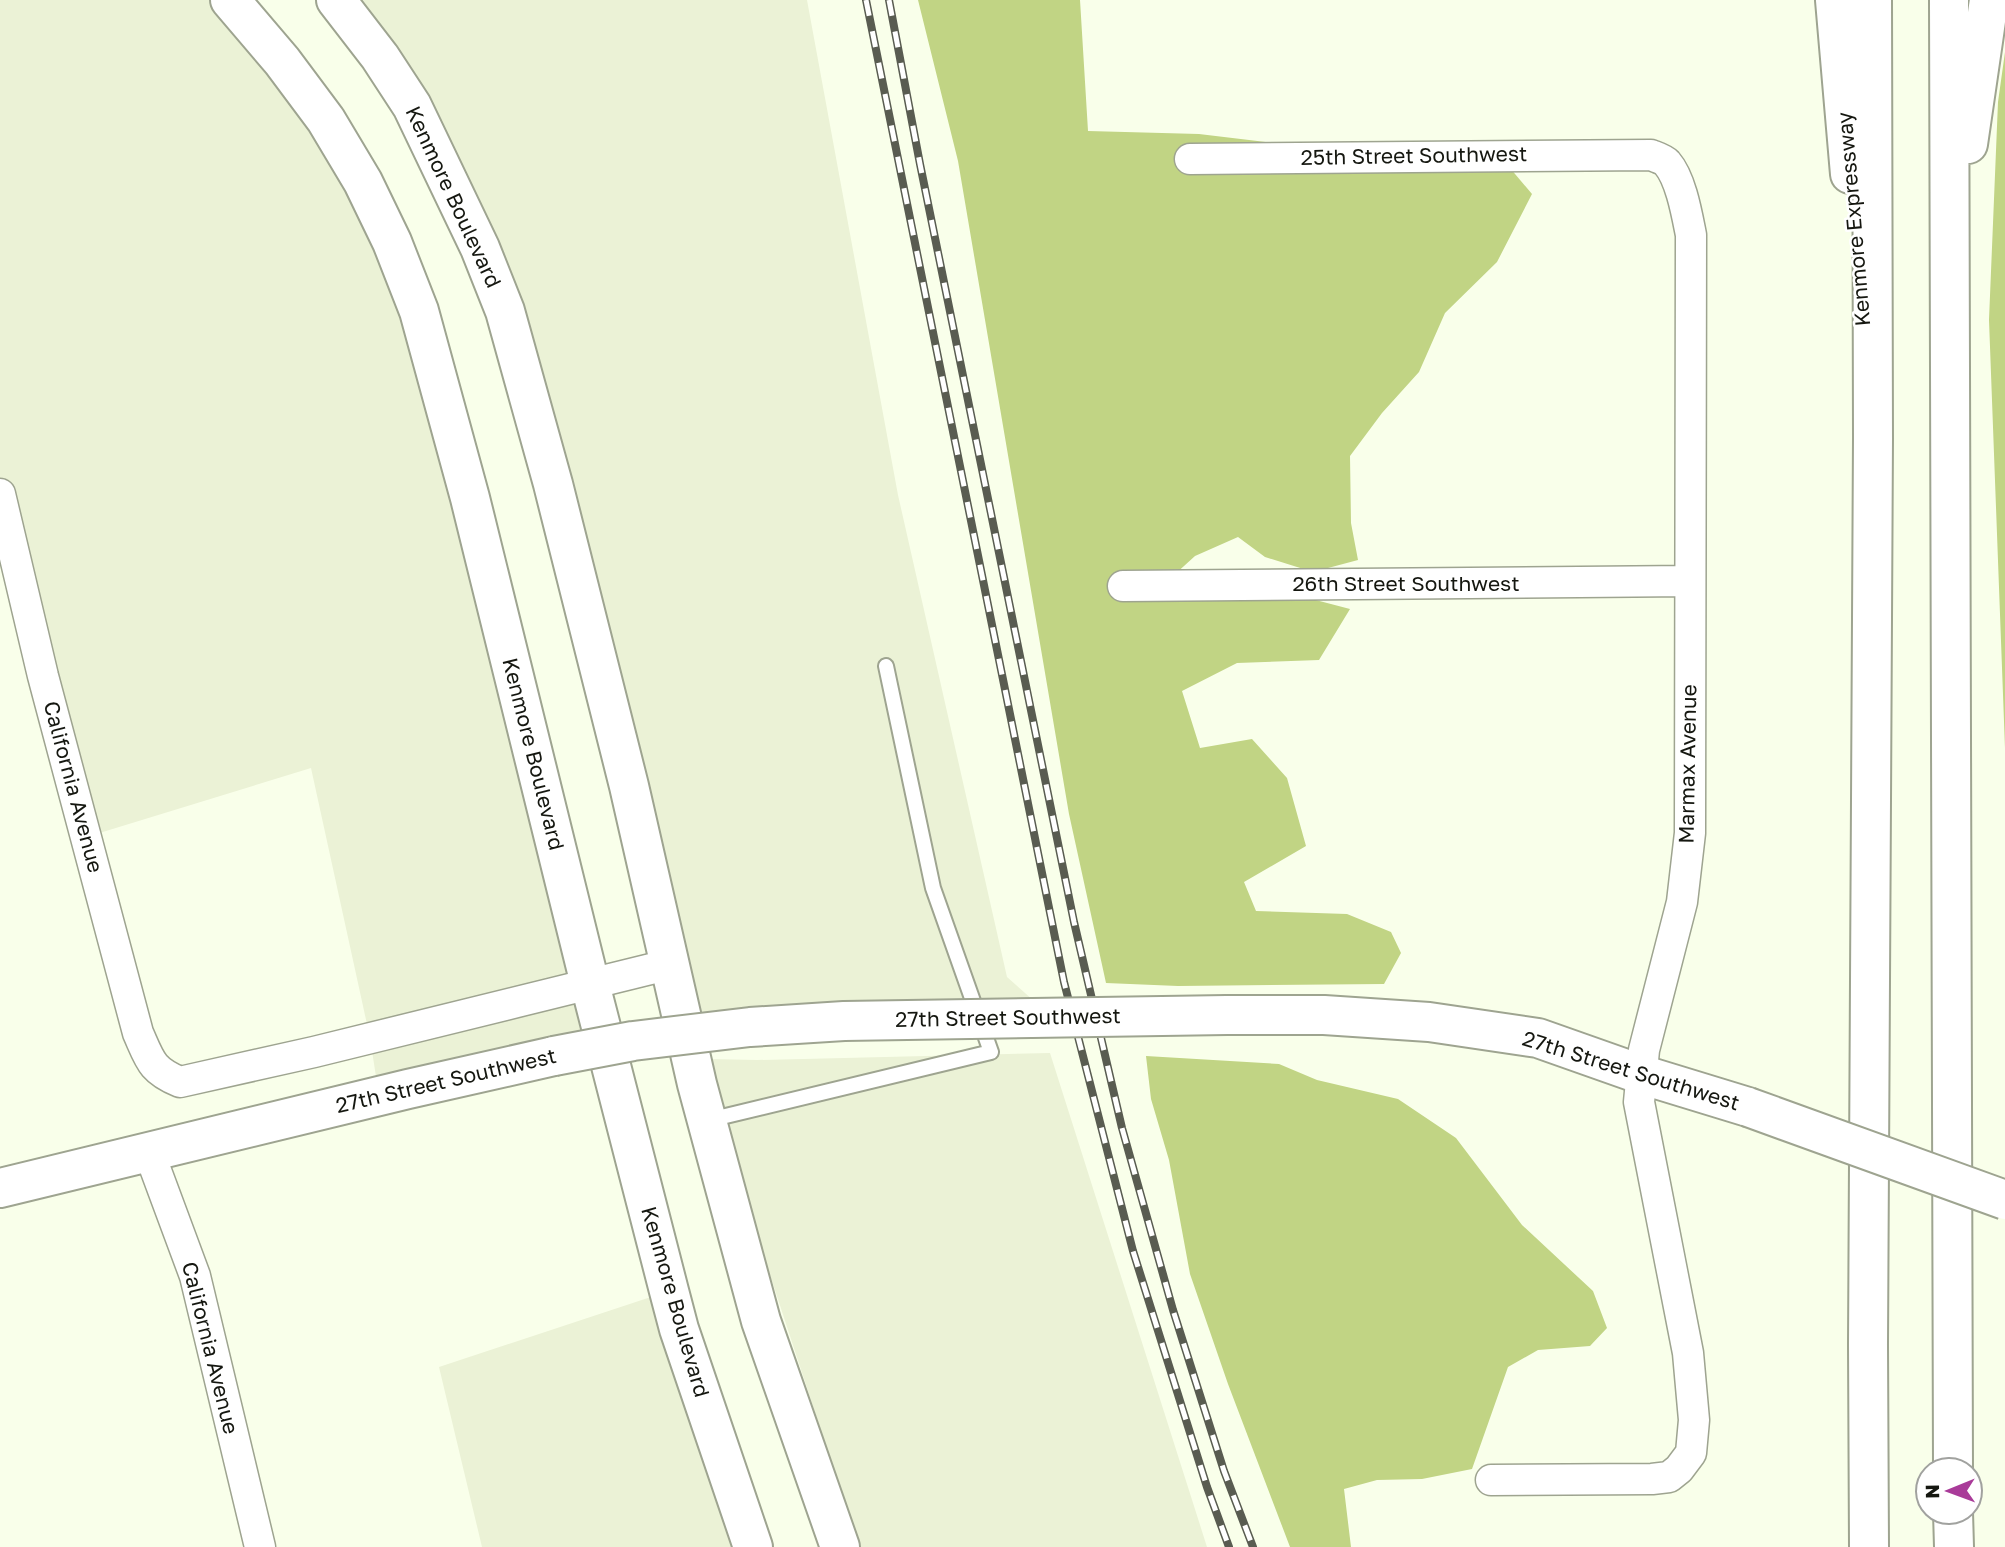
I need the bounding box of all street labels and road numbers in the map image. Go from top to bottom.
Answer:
street label: Kenmore Boulevard [400,102,507,291]
street label: Kenmore Expressway [1831,111,1875,327]
street label: 25th Street Southwest [1300,140,1528,170]
street label: 26th Street Southwest [1292,570,1520,596]
street label: Kenmore Boulevard [497,655,570,853]
street label: Marmax Avenue [1673,684,1701,844]
street label: California Avenue [39,698,109,875]
street label: 27th Street Southwest [895,1002,1121,1032]
street label: 27th Street Southwest [1520,1025,1743,1115]
street label: 27th Street Southwest [333,1042,559,1118]
street label: Kenmore Boulevard [636,1203,716,1400]
street label: California Avenue [177,1259,245,1437]

